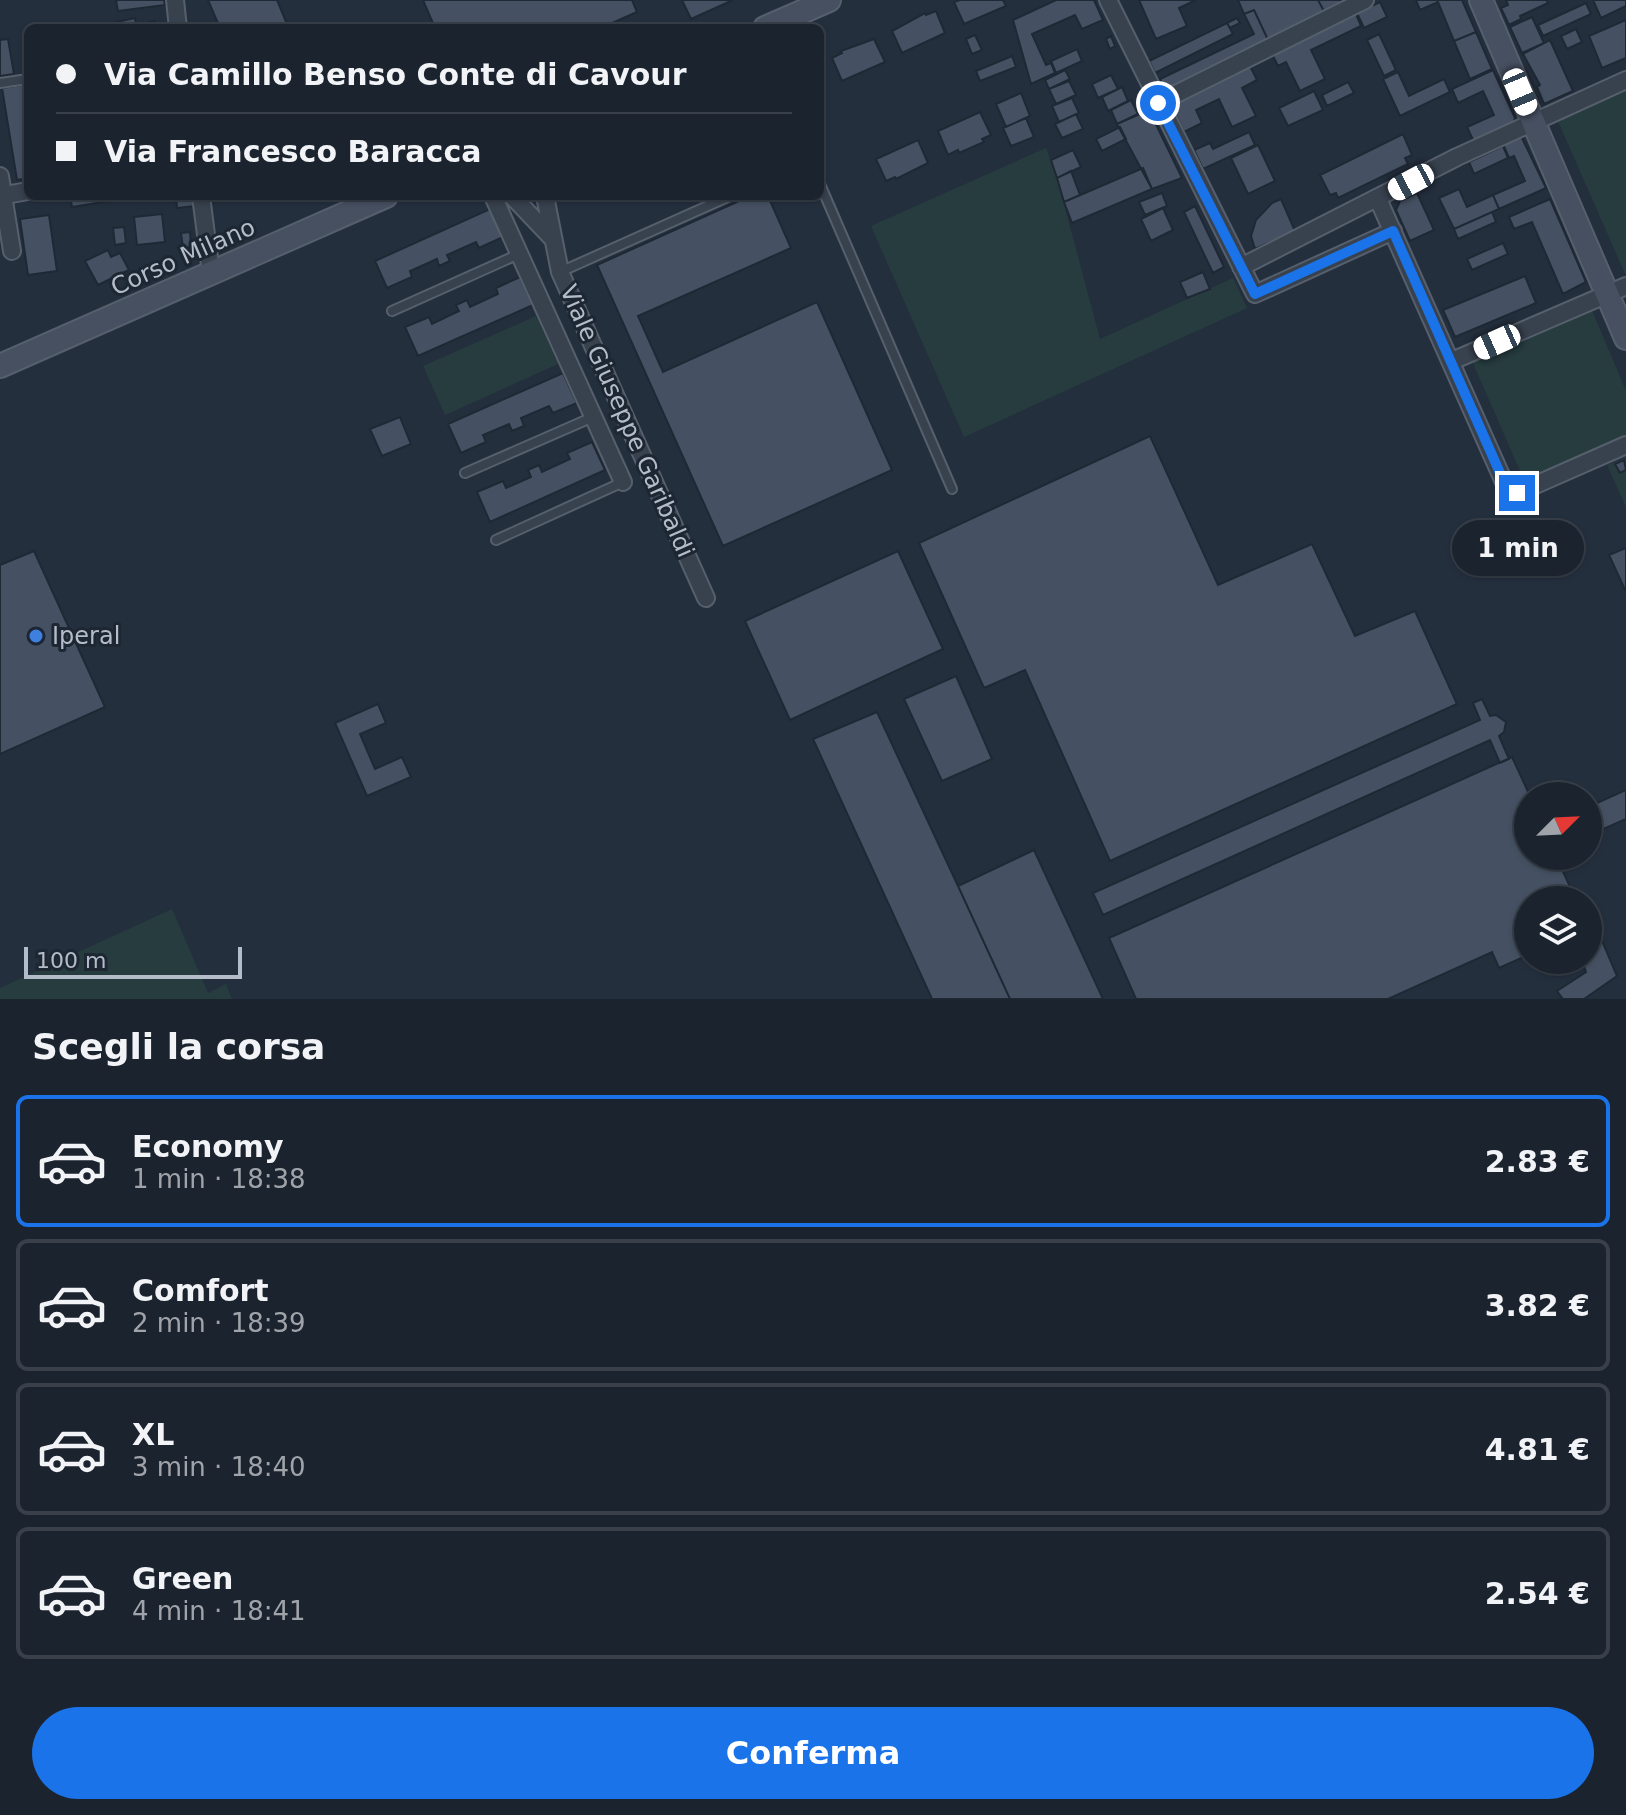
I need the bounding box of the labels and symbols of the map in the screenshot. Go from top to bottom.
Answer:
car [1500,65,1540,119]
route start [1140,85,1176,121]
car [1384,160,1438,204]
street label: Corso Milano [107,213,259,301]
street label: Viale Giuseppe Garibaldi [554,280,700,562]
car [1470,321,1524,363]
route end [1499,475,1535,511]
callout: 1 min [1451,521,1583,577]
place label: Iperal [52,622,120,650]
marker: Iperal [27,627,45,645]
north arrow [1514,782,1602,870]
scale bar [24,943,242,979]

